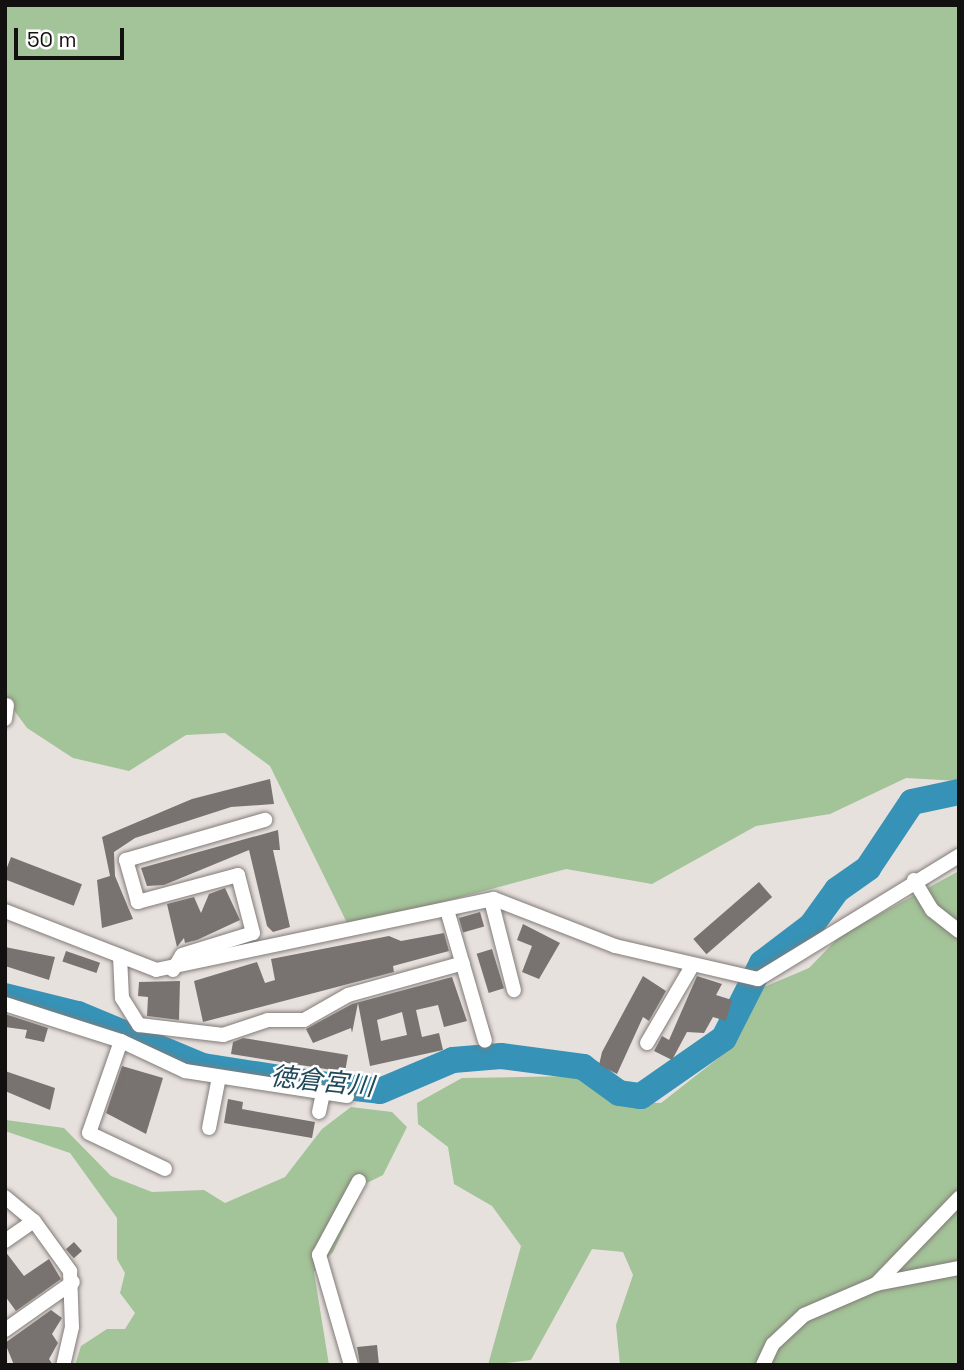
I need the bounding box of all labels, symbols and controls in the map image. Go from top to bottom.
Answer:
scale bar [18,14,128,58]
text: 50 m [27,26,77,53]
water label: 徳倉宮川 [269,1061,375,1103]

